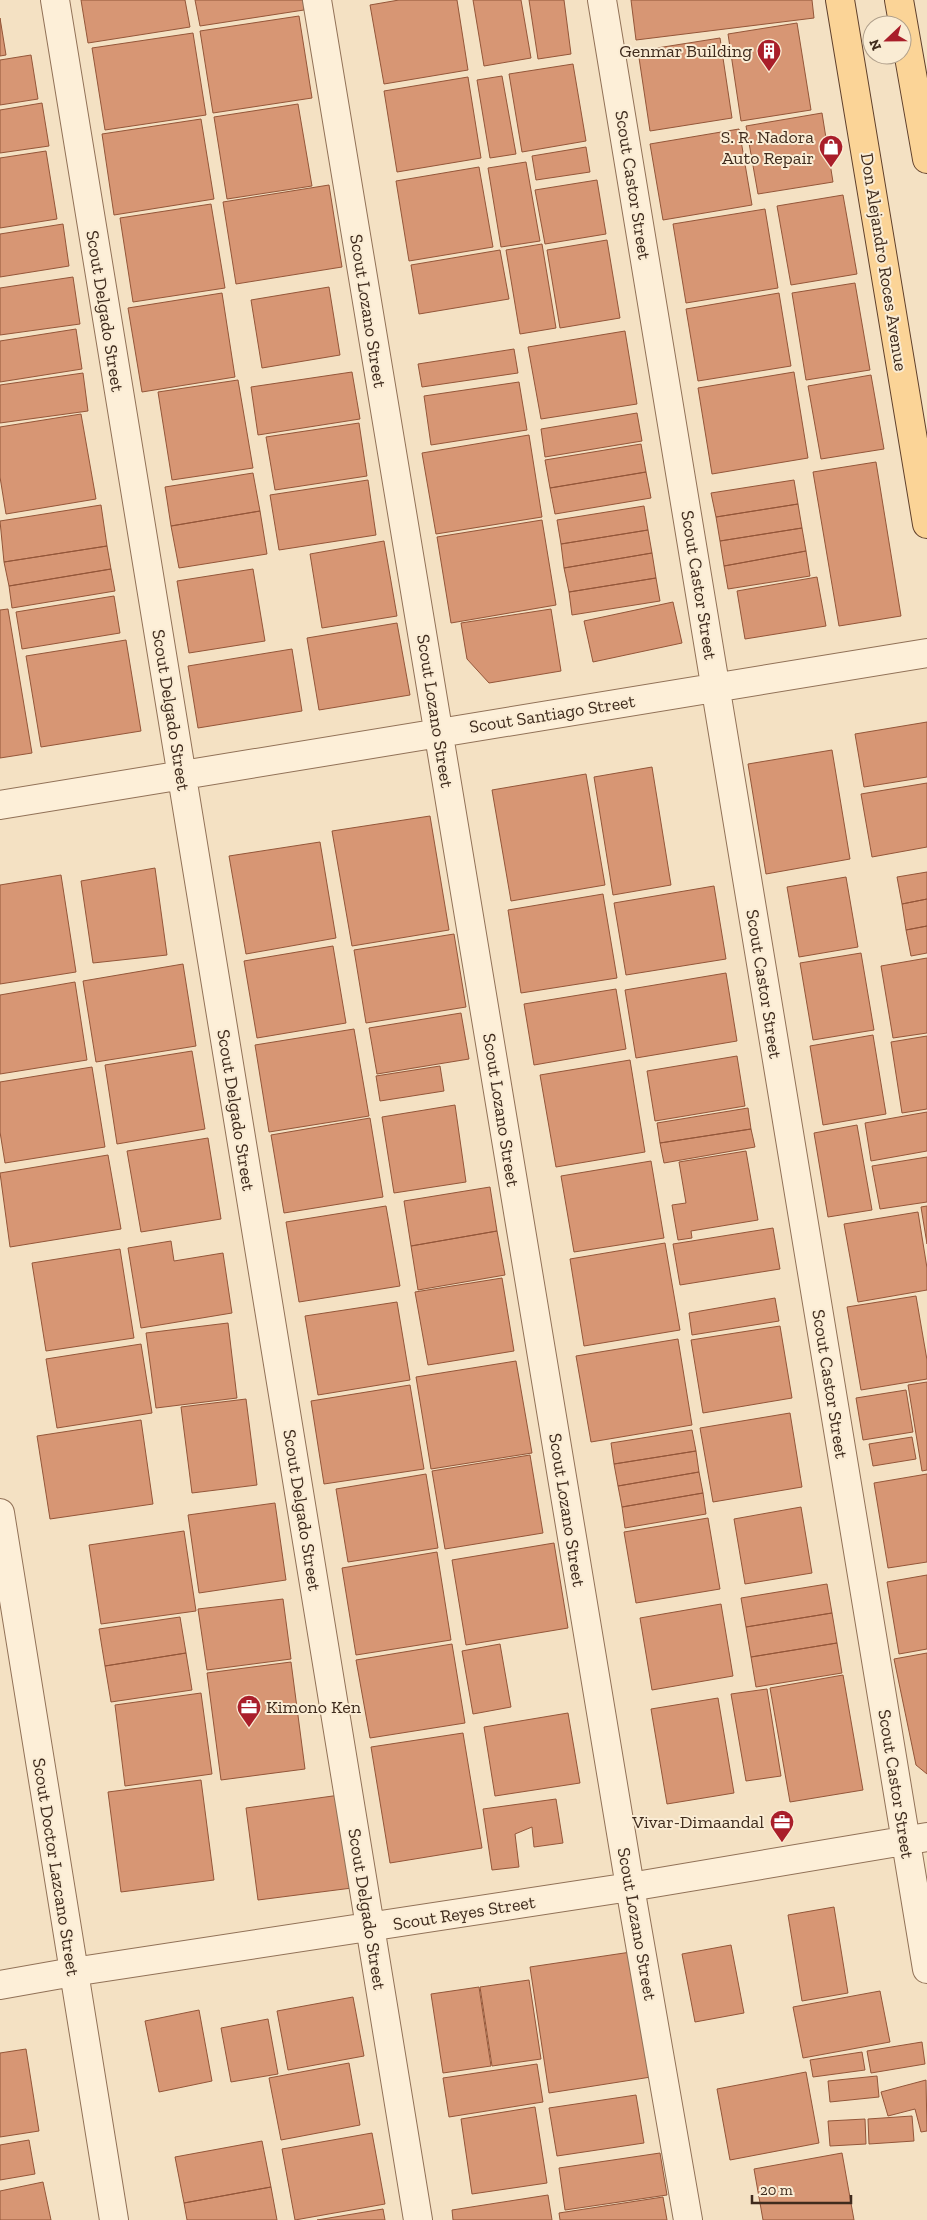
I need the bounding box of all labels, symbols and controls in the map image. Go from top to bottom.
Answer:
north arrow [862,15,912,65]
text: N [865,36,885,53]
building icon: Genmar Building [756,38,782,72]
place label: Genmar Building [619,40,752,62]
street label: Scout Castor Street [610,109,656,262]
place label: S. R. Nadora Auto Repair [721,126,814,169]
shop icon: S. R. Nadora Auto Repair [818,134,844,168]
street label: Don Alejandro Roces Avenue [856,151,912,373]
street label: Scout Delgado Street [81,229,129,394]
street label: Scout Lozano Street [345,233,391,390]
street label: Scout Castor Street [676,509,722,662]
street label: Scout Delgado Street [147,628,195,793]
street label: Scout Lozano Street [412,633,458,790]
street label: Scout Santiago Street [467,690,637,738]
street label: Scout Castor Street [741,908,787,1061]
street label: Scout Delgado Street [212,1028,260,1193]
street label: Scout Lozano Street [478,1032,524,1189]
street label: Scout Castor Street [807,1308,853,1461]
street label: Scout Delgado Street [278,1428,326,1593]
street label: Scout Lozano Street [544,1432,590,1589]
office icon: Kimono Ken [236,1694,262,1728]
place label: Kimono Ken [266,1696,362,1718]
street label: Scout Castor Street [873,1708,919,1861]
street label: Scout Doctor Lazcano Street [28,1756,84,1978]
office icon: Vivar-Dimaandal [769,1809,795,1843]
place label: Vivar-Dimaandal [631,1811,764,1833]
street label: Scout Delgado Street [343,1827,391,1992]
street label: Scout Lozano Street [613,1846,661,2003]
street label: Scout Reyes Street [391,1891,537,1935]
scale bar [752,2172,851,2204]
text: 20 m [760,2181,793,2199]

